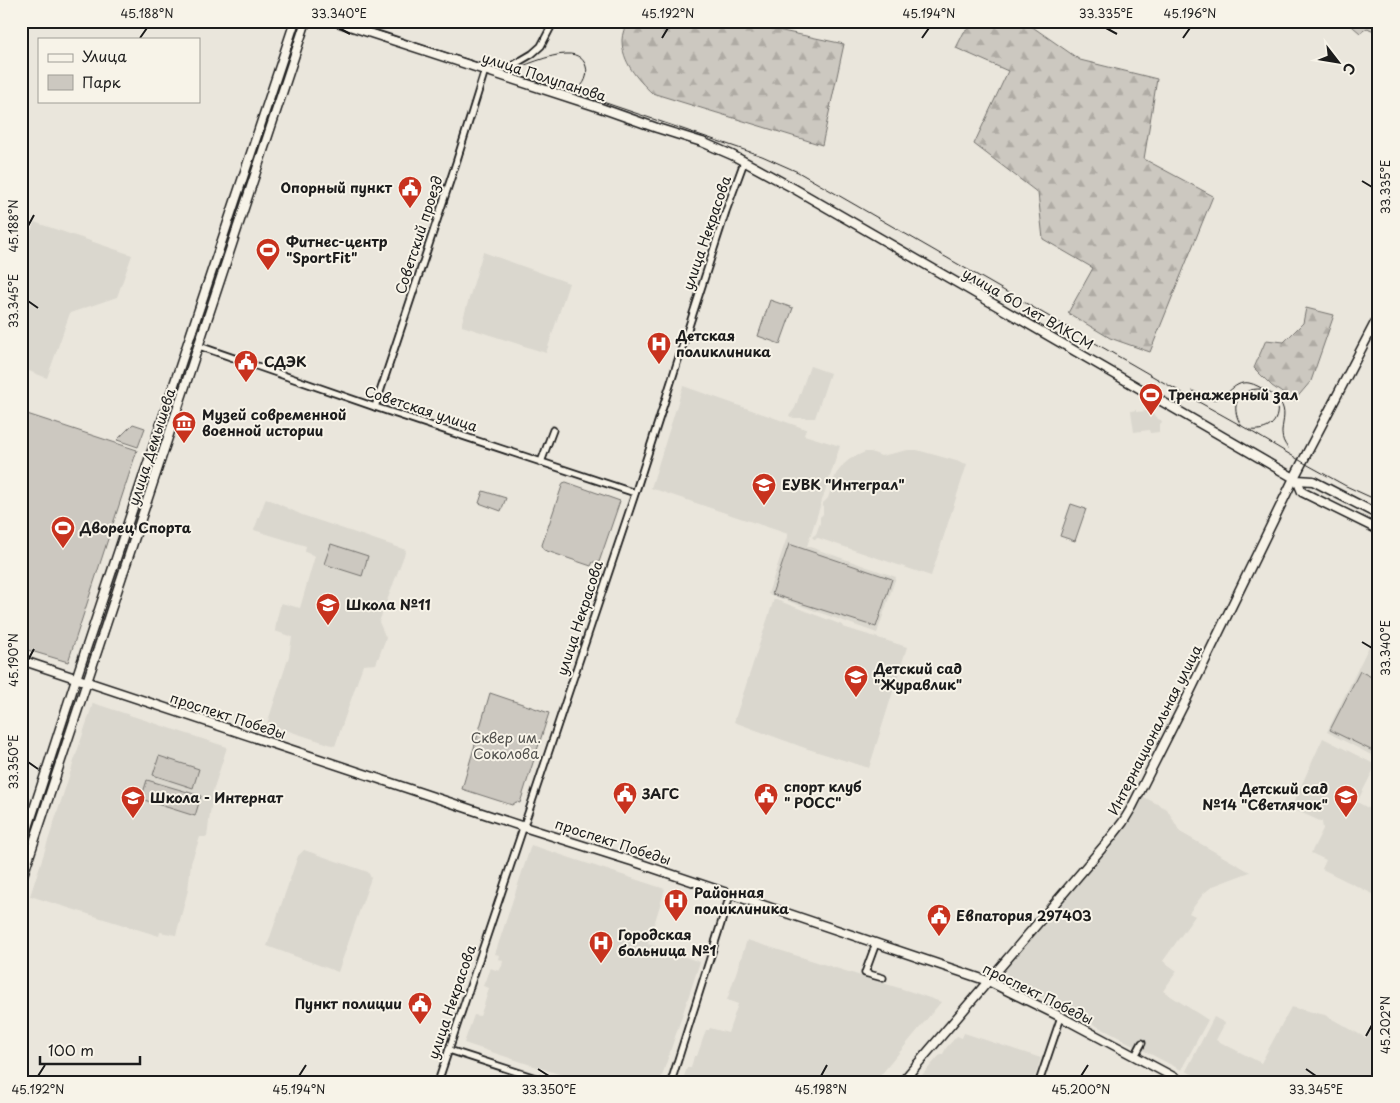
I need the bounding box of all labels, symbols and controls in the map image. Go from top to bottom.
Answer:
text: 45.188°N [120,4,174,22]
text: 33.340°E [311,4,367,22]
text: 45.192°N [642,4,695,22]
text: 45.194°N [903,4,955,22]
text: 33.335°E [1079,4,1133,22]
text: 45.196°N [1164,4,1216,22]
legend [38,38,200,102]
north arrow [1312,38,1362,88]
text: Улица [82,44,127,67]
street label: улица Полупанова [479,47,609,107]
text: С [1338,59,1361,79]
text: Парк [82,70,121,93]
text: 33.335°E [1376,160,1394,214]
street label: Советский проезд [389,173,448,297]
street label: улица Некрасова [677,173,736,293]
public building icon: Опорный пункт [397,175,423,209]
place label: Опорный пункт [281,177,393,198]
text: 45.188°N [4,199,22,253]
place label: Фитнес-центр "SportFit" [286,231,388,268]
sports icon: Фитнес-центр "SportFit" [255,237,281,271]
street label: улица 60 лет ВЛКСМ [959,262,1098,355]
text: 33.345°E [4,274,22,328]
place label: Детская поликлиника [675,325,771,362]
hospital icon: Детская поликлиника [646,331,672,365]
public building icon: СДЭК [233,349,259,383]
place label: СДЭК [264,351,307,372]
street label: Советская улица [362,380,480,437]
sports icon: Тренажерный зал [1138,382,1164,416]
place label: Тренажерный зал [1168,384,1298,405]
street label: улица Демышева [123,385,180,508]
place label: Музей современной военной истории [202,404,347,441]
museum icon: Музей современной военной истории [171,410,197,444]
school or university icon: ЕУВК "Интеграл" [751,472,777,506]
place label: ЕУВК "Интеграл" [782,474,905,495]
sports icon: Дворец Спорта [50,515,76,549]
place label: Дворец Спорта [79,517,192,538]
street label: улица Некрасова [551,557,608,678]
school or university icon: Школа №11 [315,592,341,626]
place label: Школа №11 [346,594,431,615]
text: 33.340°E [1376,620,1394,676]
text: 45.190°N [4,633,22,687]
street label: Интернациональная улица [1102,641,1207,818]
place label: Детский сад "Журавлик" [873,658,962,695]
school or university icon: Детский сад "Журавлик" [843,664,869,698]
street label: проспект Победы [168,687,289,744]
park label: Сквер им. Соколова [471,727,541,764]
text: 33.350°E [4,734,22,790]
place label: спорт клуб " РОСС" [784,776,862,813]
place label: Детский сад №14 "Светлячок" [1202,778,1329,815]
public building icon: ЗАГС [612,781,638,815]
public building icon: спорт клуб " РОСС" [753,782,779,816]
place label: ЗАГС [641,783,679,804]
school or university icon: Детский сад №14 "Светлячок" [1333,784,1359,818]
school or university icon: Школа - Интернат [120,785,146,819]
place label: Школа - Интернат [150,787,284,808]
street label: проспект Победы [553,813,674,870]
place label: Районная поликлиника [694,882,789,919]
hospital icon: Районная поликлиника [663,888,689,922]
public building icon: Евпатория 297403 [926,903,952,937]
place label: Евпатория 297403 [956,905,1092,926]
place label: Городская больница №1 [618,924,716,961]
hospital icon: Городская больница №1 [588,930,614,964]
street label: улица Некрасова [422,942,481,1062]
street label: проспект Победы [979,958,1097,1029]
public building icon: Пункт полиции [407,991,433,1025]
place label: Пункт полиции [295,993,402,1014]
text: 45.202°N [1376,996,1394,1054]
scale bar [40,1033,140,1065]
text: 100 m [48,1038,94,1061]
text: 45.192°N [12,1080,65,1098]
text: 45.194°N [273,1080,325,1098]
text: 33.350°E [521,1080,577,1098]
text: 45.198°N [795,1080,847,1098]
text: 45.200°N [1052,1080,1110,1098]
text: 33.345°E [1289,1080,1343,1098]

